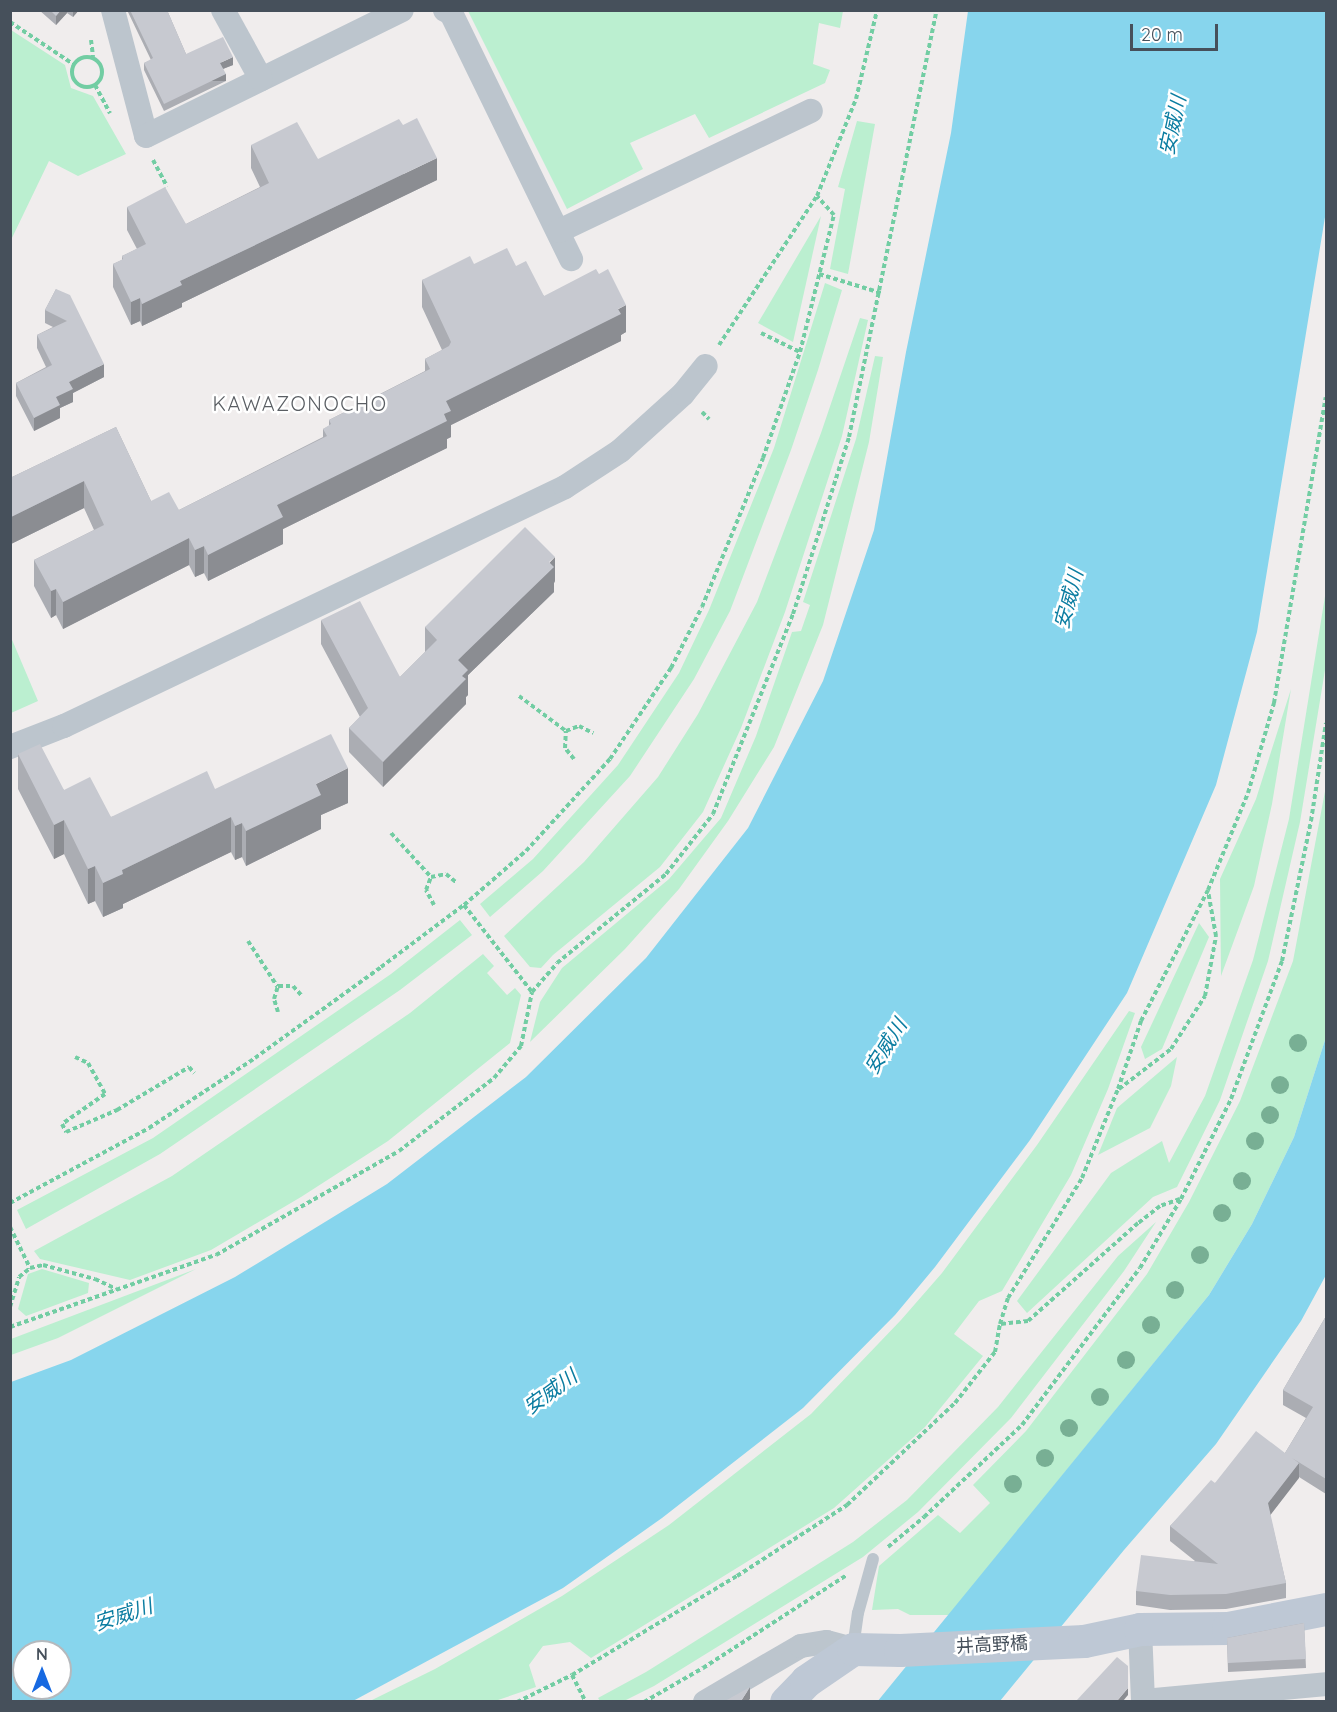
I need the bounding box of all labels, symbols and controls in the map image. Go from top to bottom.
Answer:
scale bar [1133,12,1222,50]
text: 20 m [1141,23,1183,46]
water label: 安威川 [1154,93,1190,157]
district label: KAWAZONOCHO [212,391,388,415]
water label: 安威川 [1049,567,1087,631]
water label: 安威川 [859,1014,911,1078]
water label: 安威川 [519,1364,581,1418]
water label: 安威川 [91,1593,155,1635]
street label: 井高野橋 [955,1632,1029,1658]
north arrow [12,1640,72,1700]
text: N [36,1644,48,1664]

